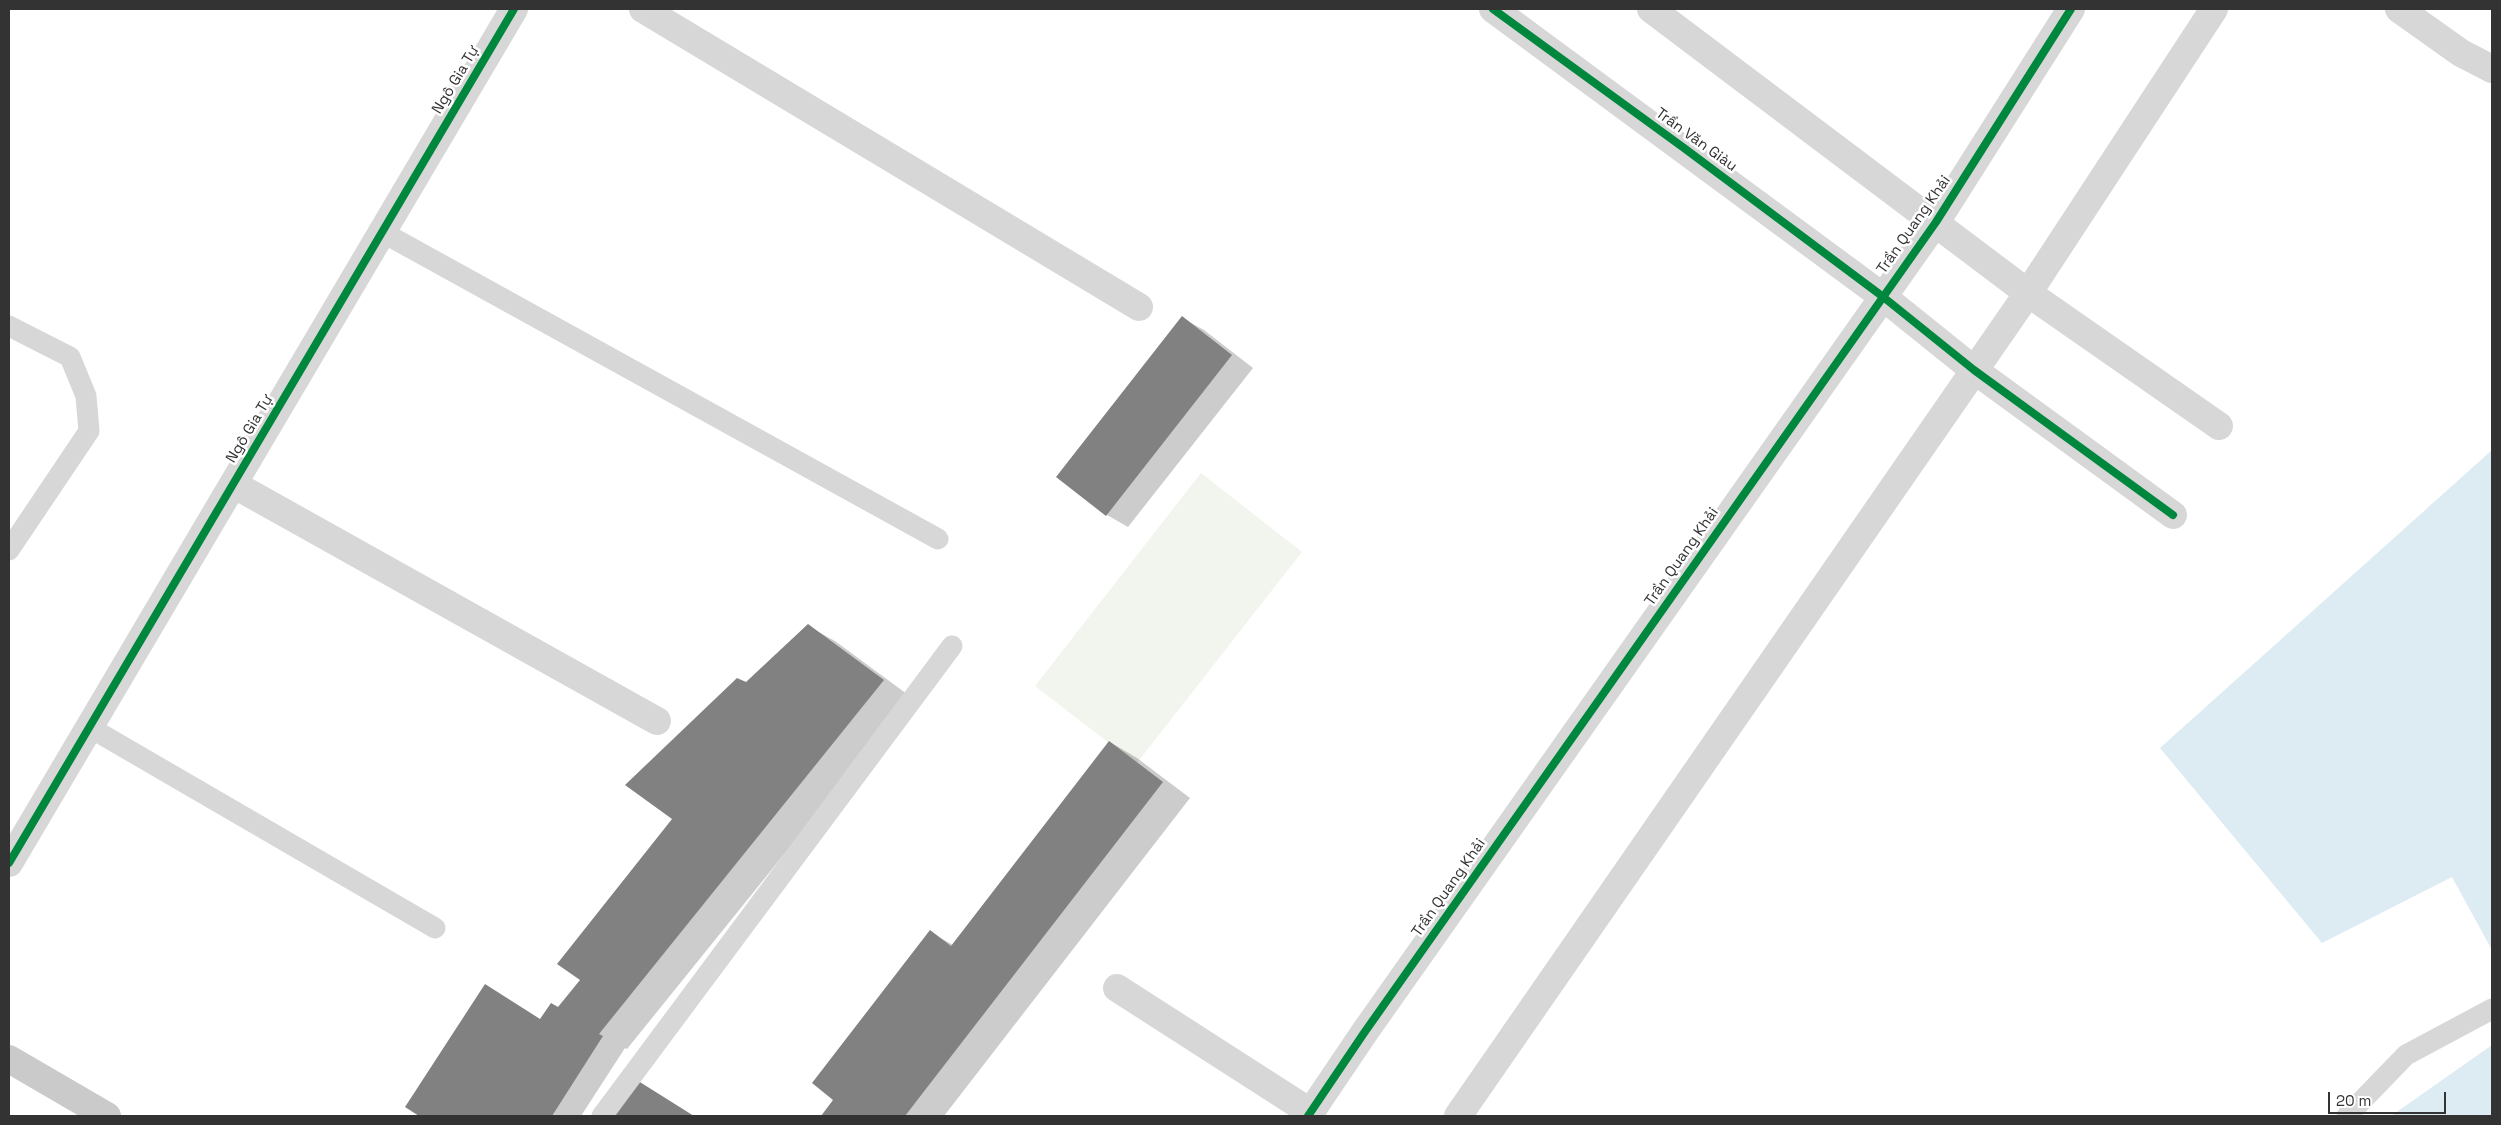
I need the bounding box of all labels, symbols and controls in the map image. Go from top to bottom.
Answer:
street label: Ngô Gia Tự [429,43,483,117]
street label: Trần Văn Giàu [1652,104,1740,176]
street label: Trần Quang Khải [1873,172,1955,278]
street label: Ngô Gia Tự [223,392,277,466]
street label: Trần Quang Khải [1641,504,1723,610]
street label: Trần Quang Khải [1408,835,1490,941]
scale bar [2331,1082,2448,1114]
text: 20 m [2336,1091,2371,1110]

